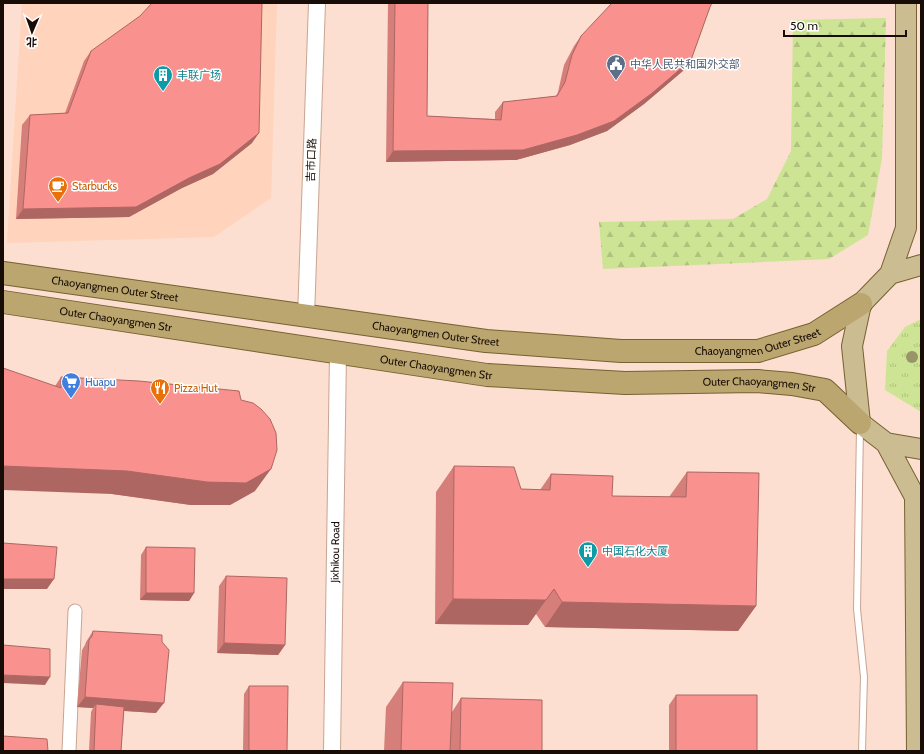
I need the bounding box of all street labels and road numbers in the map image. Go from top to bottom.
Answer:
street label: 吉市口路 [303,138,319,182]
street label: Chaoyangmen Outer Street [50,273,180,305]
street label: Outer Chaoyangmen Str [59,304,173,334]
street label: Chaoyangmen Outer Street [371,318,500,349]
street label: Chaoyangmen Outer Street [695,325,823,358]
street label: Outer Chaoyangmen Str [379,352,493,382]
street label: Outer Chaoyangmen Str [703,374,817,395]
street label: Jixhikou Road [328,521,342,584]

